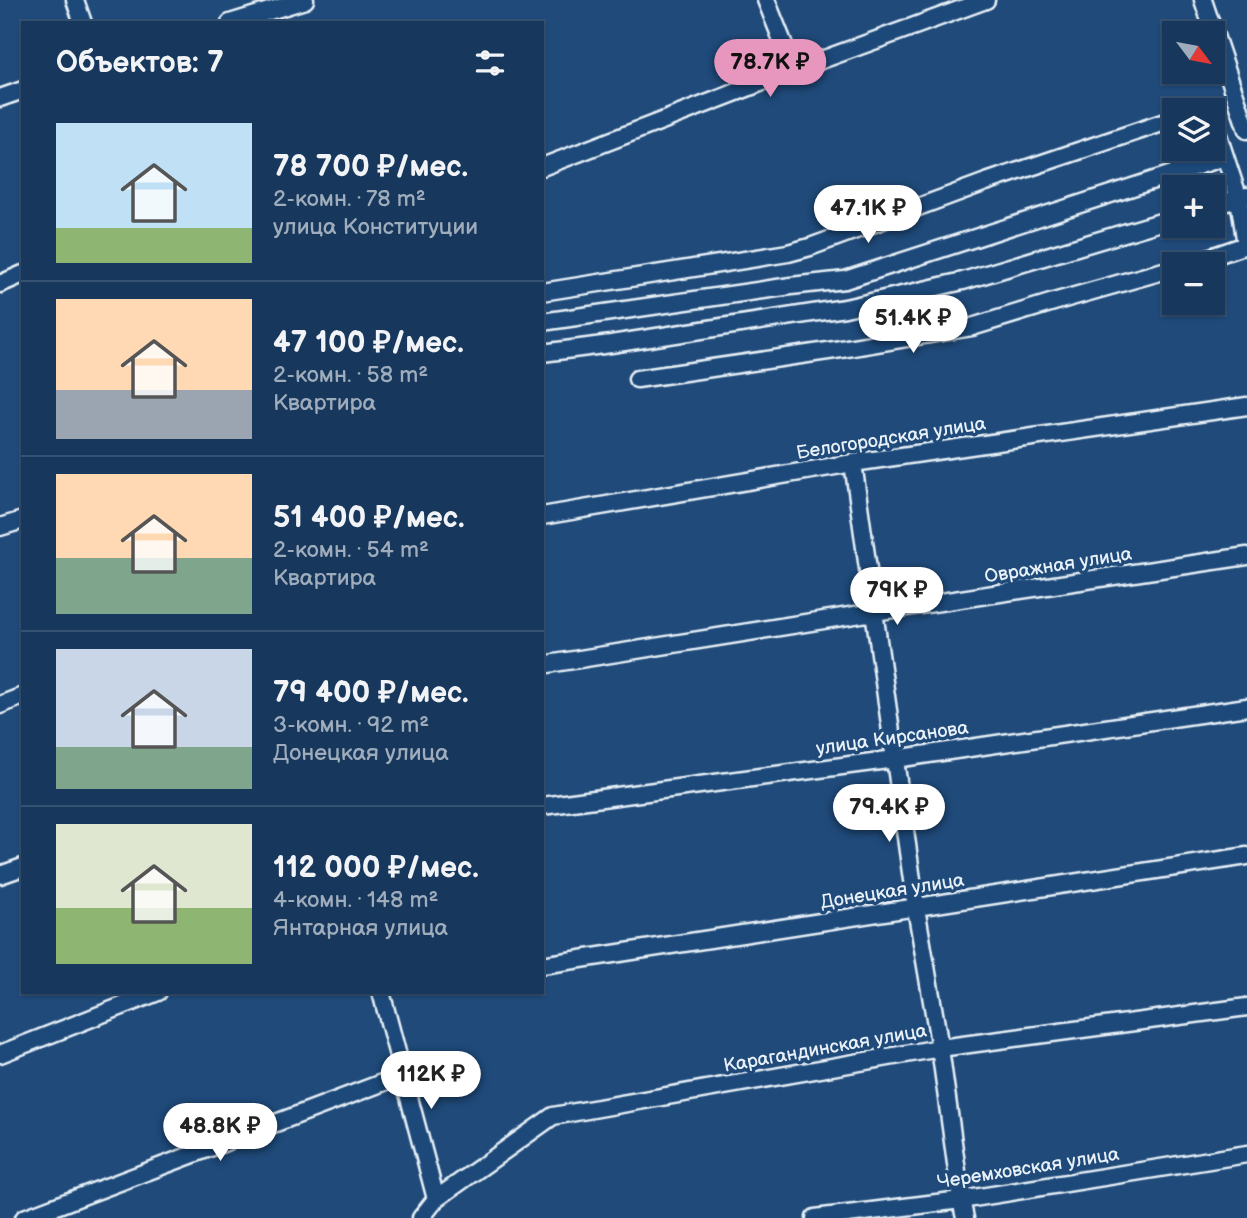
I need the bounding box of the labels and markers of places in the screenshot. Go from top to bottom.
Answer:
pin: 78.7K ₽ [705,40,835,99]
pin: 47.1K ₽ [803,186,933,245]
pin: 51.4K ₽ [848,296,978,355]
pin: 79K ₽ [848,568,946,627]
pin: 79.4K ₽ [824,784,954,844]
pin: 112K ₽ [374,1052,488,1111]
pin: 48.8K ₽ [155,1104,285,1163]

